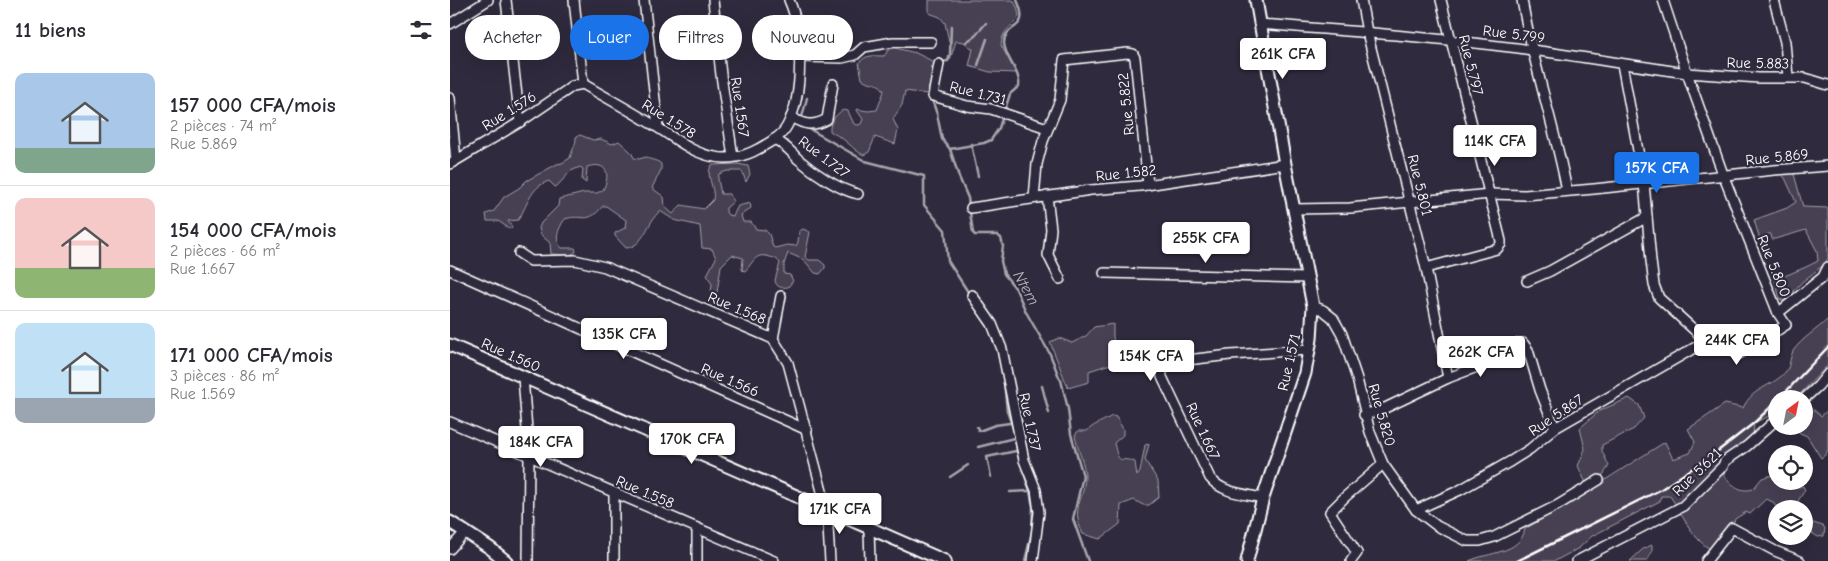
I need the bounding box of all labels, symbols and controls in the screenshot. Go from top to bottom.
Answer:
chip: Acheter [465,15,560,60]
chip: Louer [570,15,649,60]
chip: Filtres [659,15,742,60]
chip: Nouveau [752,15,853,60]
icon: filters [407,16,435,44]
text: 11 biens [15,18,86,42]
street label: Rue 5.799 [1482,21,1546,47]
street label: Rue 5.797 [1455,33,1487,97]
pin: 261K CFA [1231,38,1335,80]
text: 261K CFA [1251,45,1315,63]
street label: Rue 5.883 [1727,53,1789,73]
street label: Rue 5.822 [1114,72,1138,136]
street label: Rue 1.567 [727,76,753,138]
street label: Rue 1.731 [948,77,1008,109]
street label: Rue 1.576 [479,87,539,135]
icon: home [55,93,115,153]
text: 157 000 CFA/mois [170,93,336,117]
street label: Rue 1.578 [639,95,699,143]
text: 2 pièces · 74 m² [170,117,276,135]
pin: 114K CFA [1443,124,1547,167]
street label: Rue 1.727 [795,132,853,182]
text: 114K CFA [1464,132,1526,150]
text: Rue 5.869 [170,135,238,153]
street label: Rue 5.869 [1745,145,1809,169]
pin: 157K CFA [1605,152,1709,194]
street label: Rue 5.801 [1404,153,1436,217]
text: 157K CFA [1625,159,1689,177]
street label: Rue 1.582 [1095,161,1157,185]
icon: home [55,218,115,278]
text: 154 000 CFA/mois [170,218,336,242]
pin: 255K CFA [1154,222,1258,264]
text: 255K CFA [1173,229,1239,247]
street label: Rue 5.800 [1753,232,1795,300]
text: 2 pièces · 66 m² [170,242,280,260]
text: Rue 1.667 [170,260,235,278]
water label: Ntem [1009,268,1043,308]
street label: Rue 1.568 [705,288,769,328]
pin: 135K CFA [572,318,676,360]
pin: 244K CFA [1685,324,1789,366]
text: 135K CFA [592,325,656,343]
street label: Rue 1.571 [1274,331,1304,393]
text: 244K CFA [1705,331,1769,349]
street label: Rue 1.560 [479,334,543,376]
pin: 262K CFA [1429,336,1533,378]
pin: 154K CFA [1099,340,1203,382]
icon: home [55,343,115,403]
text: 171 000 CFA/mois [170,343,333,367]
text: 262K CFA [1448,343,1514,361]
text: 154K CFA [1119,347,1183,365]
street label: Rue 1.566 [698,359,762,401]
text: 3 pièces · 86 m² [170,367,279,385]
street label: Rue 5.820 [1364,382,1400,448]
text: Rue 1.569 [170,385,236,403]
street label: Rue 5.867 [1525,390,1587,440]
north arrow [1768,390,1812,435]
map controls [1768,390,1813,545]
street label: Rue 1.737 [1015,391,1045,453]
street label: Rue 1.667 [1182,400,1224,462]
pin: 170K CFA [640,422,744,465]
pin: 184K CFA [489,426,593,468]
text: 170K CFA [660,430,724,448]
text: 184K CFA [509,433,573,451]
street label: Rue 5.621 [1669,444,1725,500]
button: locate [1768,445,1813,490]
street label: Rue 1.558 [613,472,677,512]
pin: 171K CFA [788,492,892,535]
text: 171K CFA [809,500,871,518]
button: layers [1768,500,1813,545]

